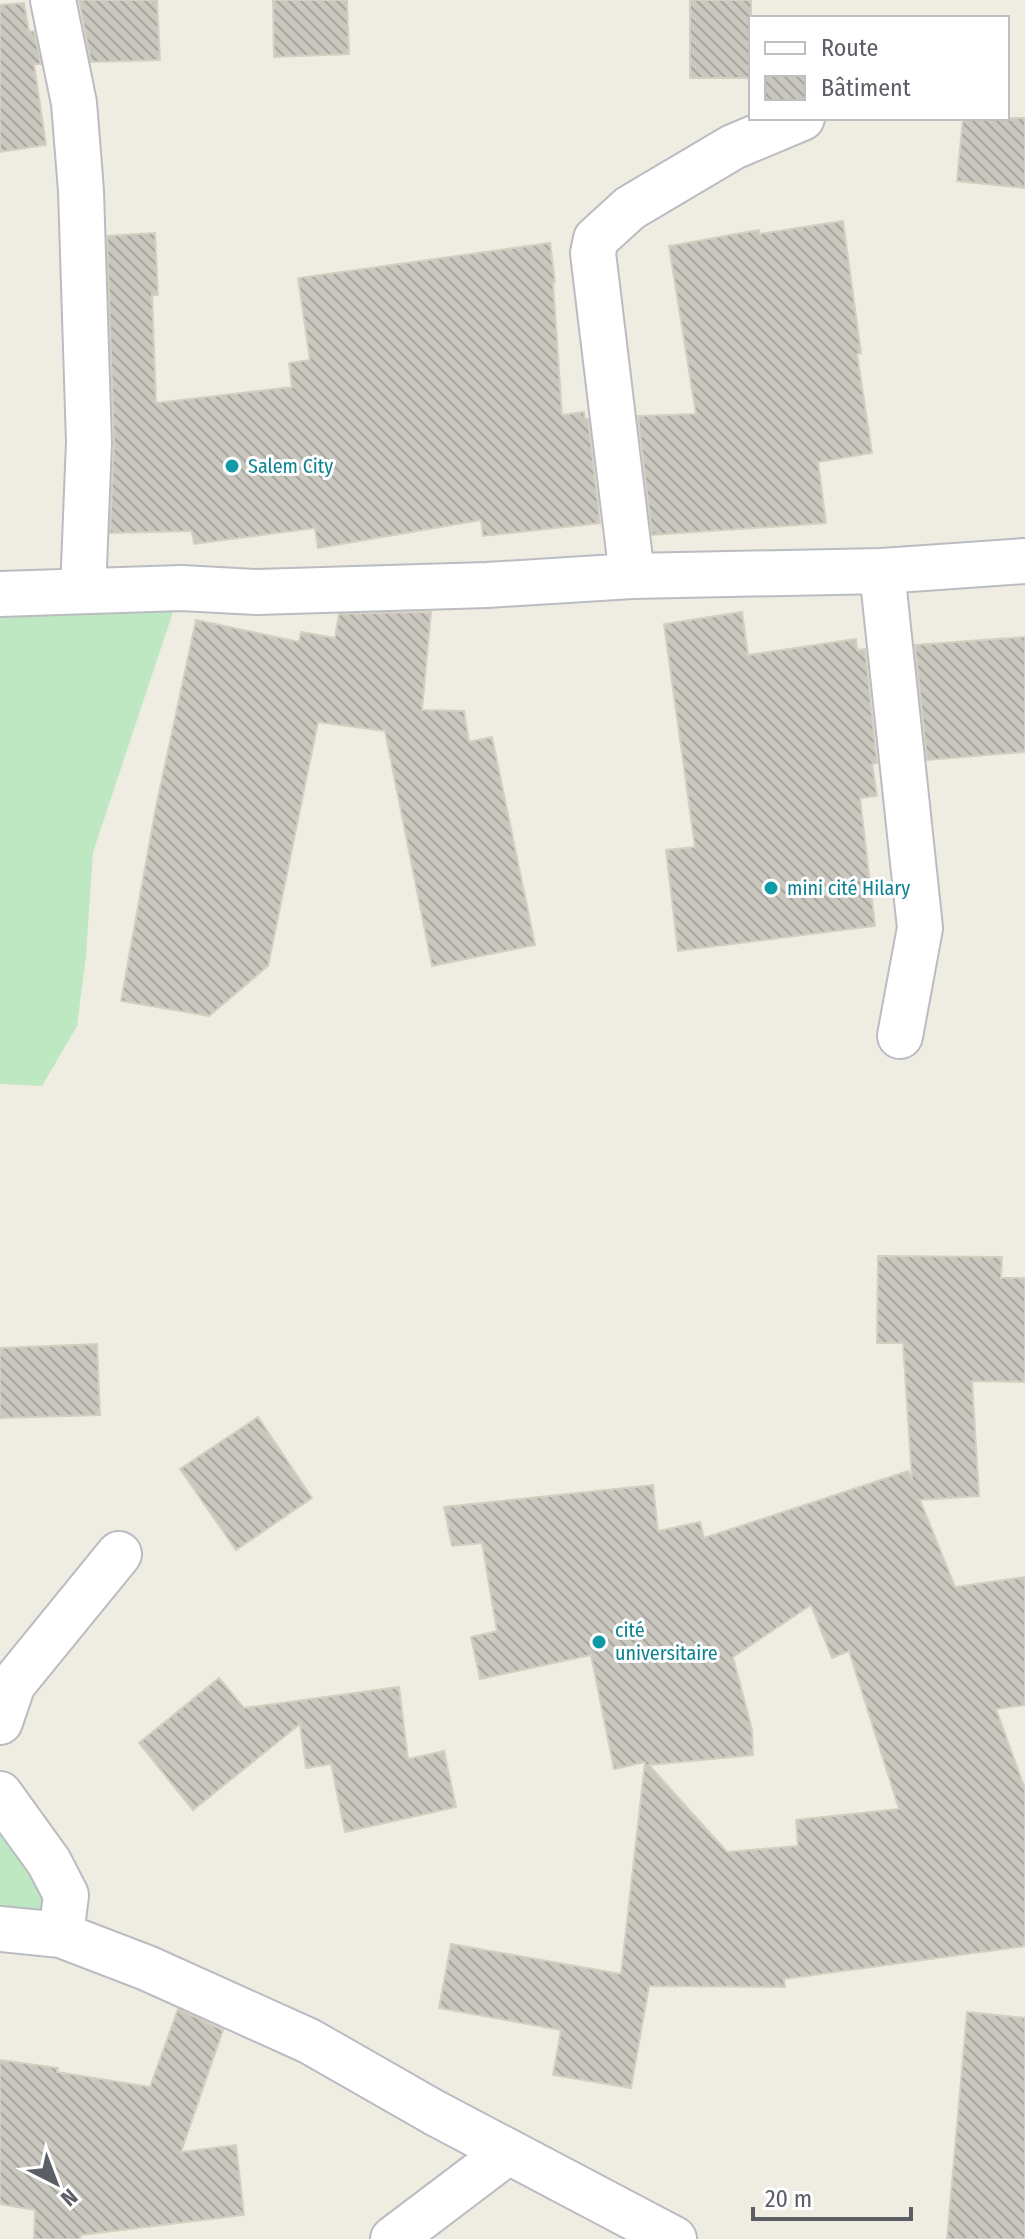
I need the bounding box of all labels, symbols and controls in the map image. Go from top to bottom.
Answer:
legend [749,16,1009,120]
text: Route [821,34,878,62]
text: Bâtiment [821,74,911,102]
place label: Salem City [248,454,333,478]
marker: Salem City [223,457,241,475]
place label: mini cité Hilary [787,876,910,900]
marker: mini cité Hilary [762,879,780,897]
place label: cité universitaire [615,1618,718,1665]
marker: cité universitaire [590,1633,608,1651]
north arrow [16,2143,96,2223]
scale bar [753,2171,911,2221]
text: N [55,2183,83,2212]
text: 20 m [765,2185,812,2213]

